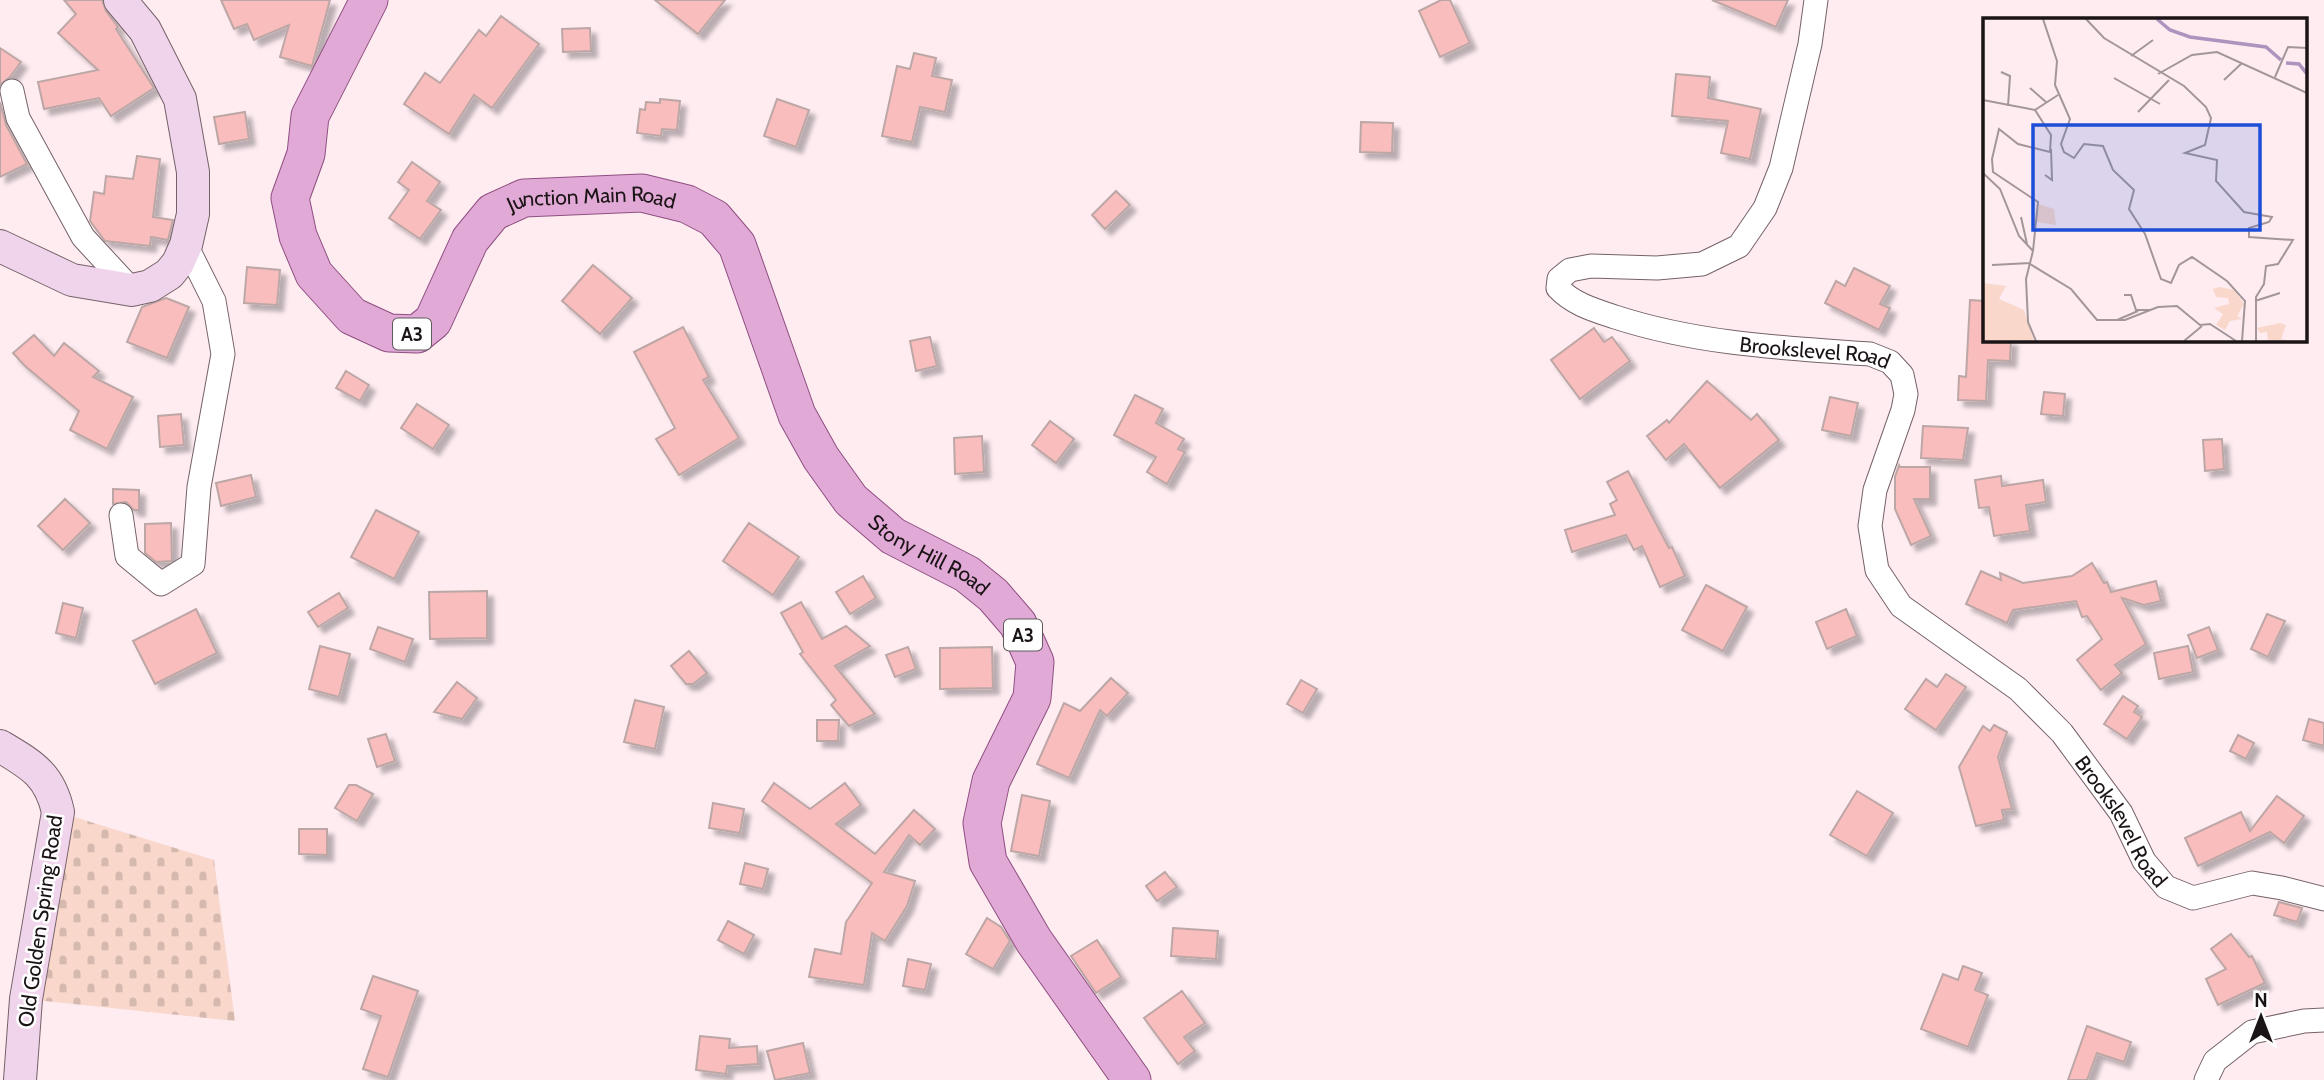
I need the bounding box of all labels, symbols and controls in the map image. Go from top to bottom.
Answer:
inset map [1983,18,2306,341]
street label: Junction Main Road [502,180,679,217]
road number: A3 [393,318,431,350]
street label: Brookslevel Road [1738,331,1894,373]
street label: Stony Hill Road [864,509,995,600]
road number: A3 [1004,620,1042,650]
street label: Brookslevel Road [2070,750,2173,892]
street label: Old Golden Spring Road [13,813,67,1029]
north arrow [2226,982,2296,1052]
text: N [2254,989,2268,1012]

